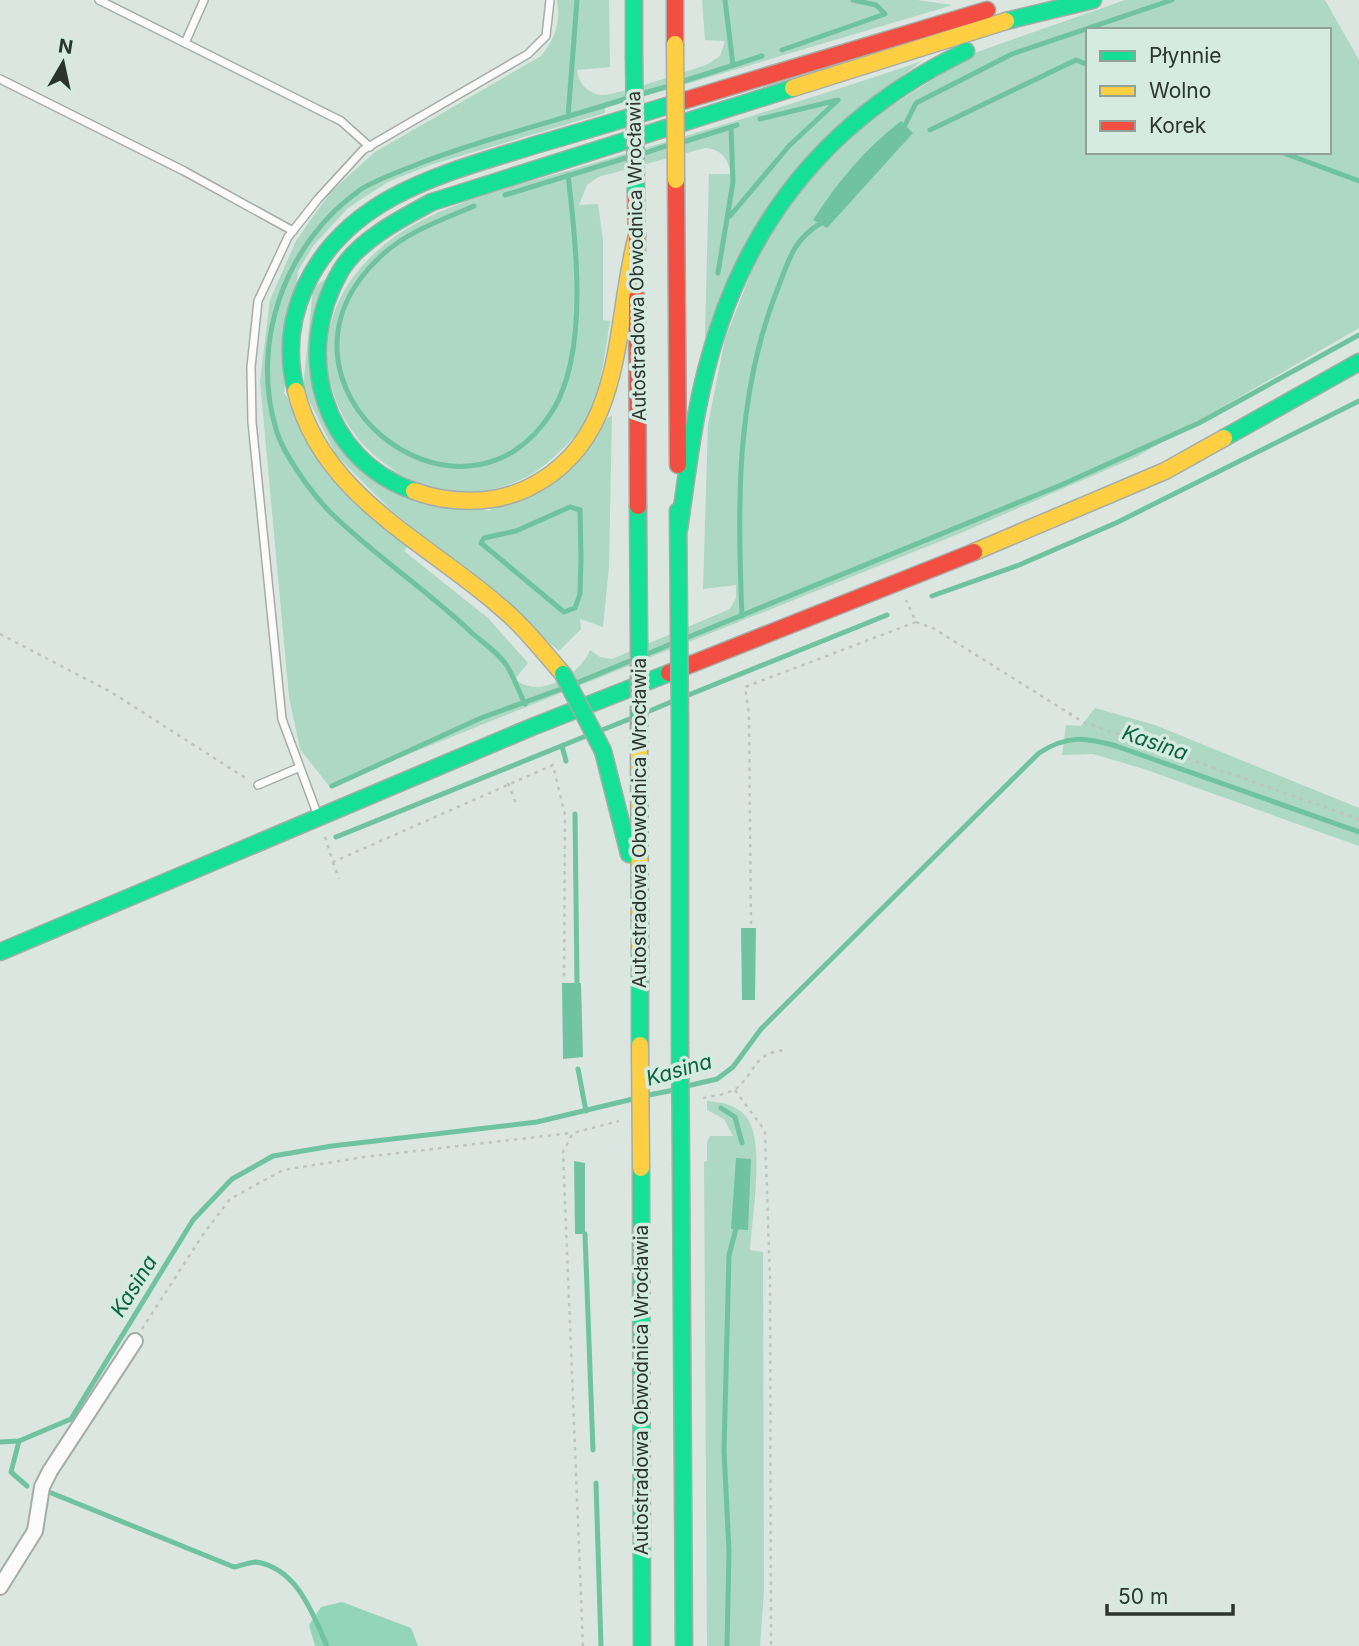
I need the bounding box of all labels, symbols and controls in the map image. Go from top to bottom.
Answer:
north arrow [28,28,98,98]
legend [1086,28,1331,154]
text: N [57,34,75,59]
text: Płynnie [1149,43,1222,68]
text: Wolno [1149,78,1211,103]
street label: Autostradowa Obwodnica Wrocławia [622,91,651,421]
text: Korek [1149,113,1207,138]
street label: Autostradowa Obwodnica Wrocławia [628,658,651,988]
water label: Kasina [1119,720,1191,765]
water label: Kasina [643,1048,715,1091]
street label: Autostradowa Obwodnica Wrocławia [630,1225,653,1555]
water label: Kasina [105,1250,162,1321]
scale bar [1107,1572,1233,1616]
text: 50 m [1118,1584,1168,1609]

